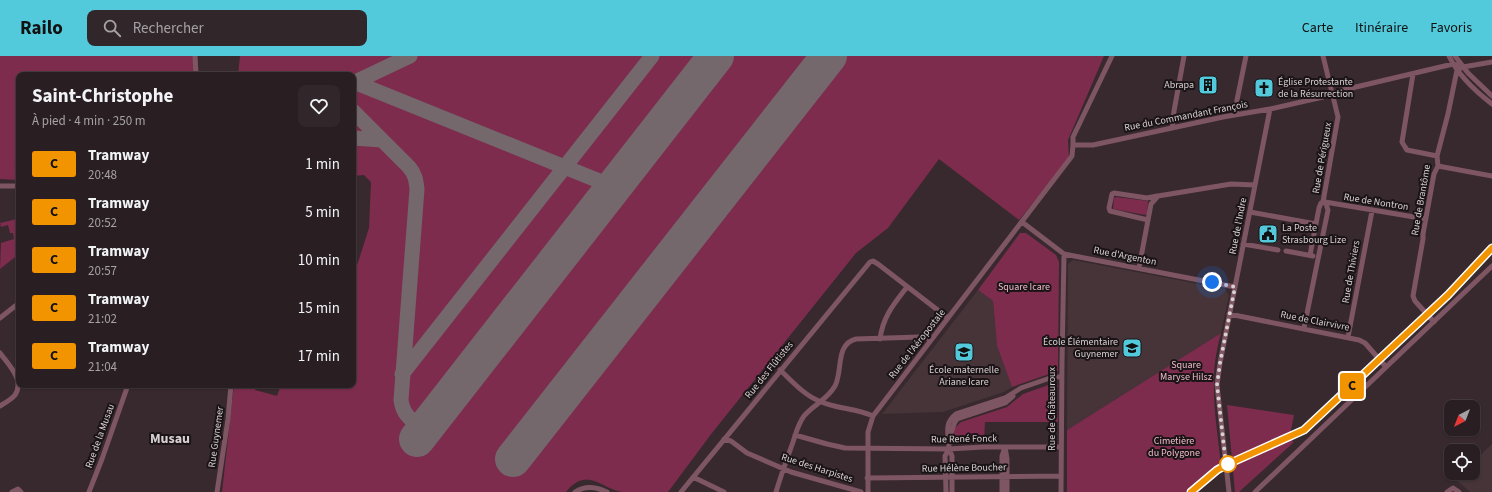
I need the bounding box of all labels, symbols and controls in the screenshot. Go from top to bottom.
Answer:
search box [87,10,367,46]
text: Railo [20,15,63,42]
icon: search [101,17,123,39]
text: Rechercher [133,18,204,39]
text: Carte [1302,18,1333,38]
text: Itinéraire [1355,18,1408,38]
text: Favoris [1430,18,1472,38]
building icon: Abrapa [1197,74,1219,96]
place label: Église Protestante de la Résurrection [1278,75,1353,101]
church icon: Église Protestante de la Résurrection [1253,77,1275,99]
place label: Abrapa [1164,78,1194,92]
text: Saint-Christophe [32,83,173,110]
button: heart [298,85,340,127]
street label: Rue du Commandant François [1123,97,1249,135]
text: À pied · 4 min · 250 m [32,112,146,130]
street label: Rue de Périgueux [1309,121,1335,195]
text: Tramway [88,145,149,166]
text: C [50,154,58,174]
text: 1 min [305,154,340,175]
street label: Rue de Brantôme [1408,163,1434,237]
text: 20:48 [88,166,117,184]
street label: Rue de Nontron [1343,190,1409,214]
text: Tramway [88,193,149,214]
street label: Rue de l'Indre [1226,196,1250,256]
text: C [50,202,58,222]
text: 5 min [305,202,340,223]
text: 20:52 [88,214,117,232]
place label: La Poste Strasbourg Lize [1282,221,1346,247]
public building icon: La Poste Strasbourg Lize [1257,223,1279,245]
street label: Rue de Thiviers [1339,239,1363,305]
text: Tramway [88,241,149,262]
street label: Rue d'Argenton [1092,243,1158,269]
text: C [50,250,58,270]
text: 10 min [298,250,340,271]
text: 20:57 [88,262,117,280]
your location [1202,272,1222,292]
park label: Square Icare [998,280,1050,294]
text: Tramway [88,289,149,310]
text: C [50,298,58,318]
text: 15 min [298,298,340,319]
street label: Rue de l'Aéropostale [885,306,949,382]
street label: Rue de Clairvivre [1279,307,1351,335]
text: 21:02 [88,310,117,328]
place label: École Élémentaire Guynemer [1043,335,1119,361]
text: Tramway [88,337,149,358]
school or university icon: École Élémentaire Guynemer [1121,337,1143,359]
street label: Rue des Flûtistes [742,338,796,402]
school or university icon: École maternelle Ariane Icare [953,341,975,363]
text: C [50,346,58,366]
text: 17 min [298,346,340,367]
text: 21:04 [88,358,117,376]
park label: Square Maryse Hilsz [1160,358,1212,384]
place label: École maternelle Ariane Icare [929,363,999,389]
street label: Rue de Châteauroux [1045,367,1059,451]
line badge: C [1339,373,1365,399]
text: C [1348,376,1356,396]
north arrow [1444,400,1480,436]
map controls [1444,400,1480,480]
street label: Rue de la Musau [82,402,118,470]
street label: Rue Guynemer [205,405,227,468]
district label: Musau [150,429,190,449]
street label: Rue René Fonck [931,431,997,447]
park label: Cimetière du Polygone [1148,434,1200,460]
button: locate [1444,444,1480,480]
street label: Rue des Harpistes [780,450,854,486]
unlabelled marker [1219,455,1237,473]
street label: Rue Hélène Boucher [922,460,1007,476]

